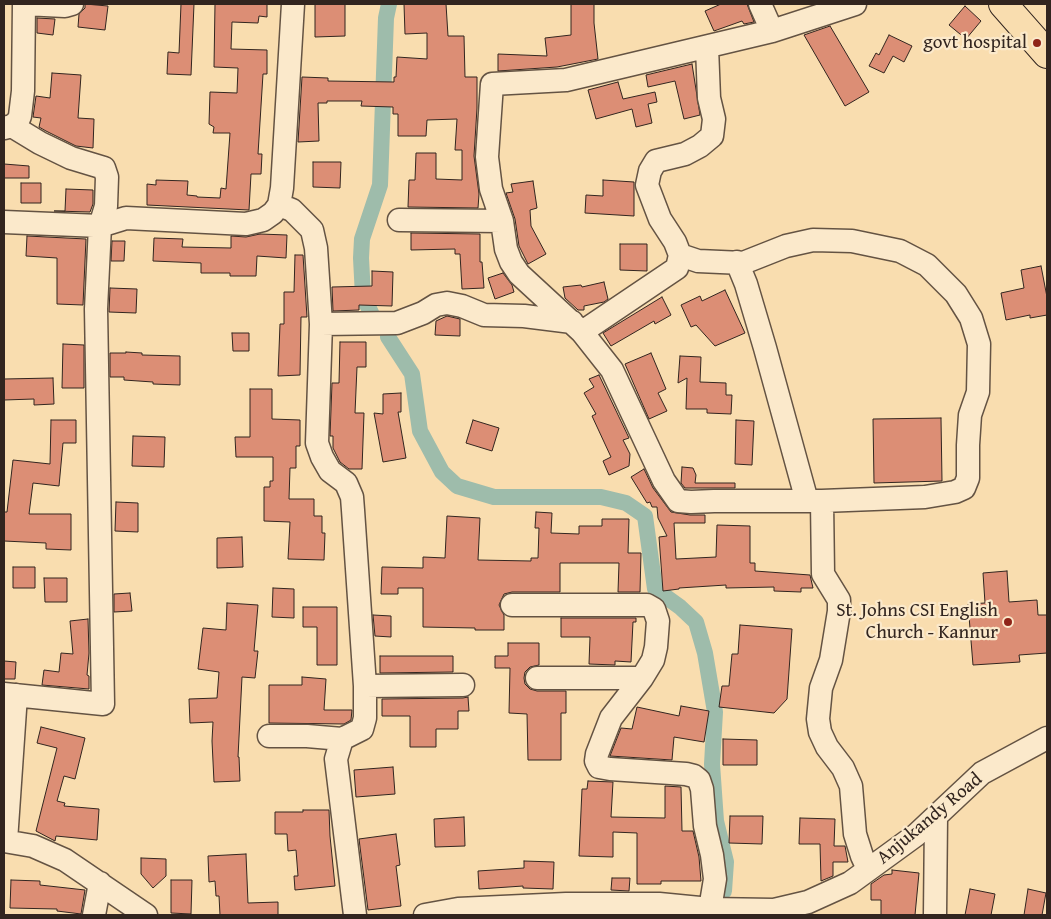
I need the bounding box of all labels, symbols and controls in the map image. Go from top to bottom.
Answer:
place label: govt hospital [923,32,1027,54]
marker: govt hospital [1031,37,1043,49]
place label: St. Johns CSI English Church - Kannur [836,600,998,644]
marker: St. Johns CSI English Church - Kannur [1002,616,1014,628]
street label: Anjukandy Road [873,768,987,870]

